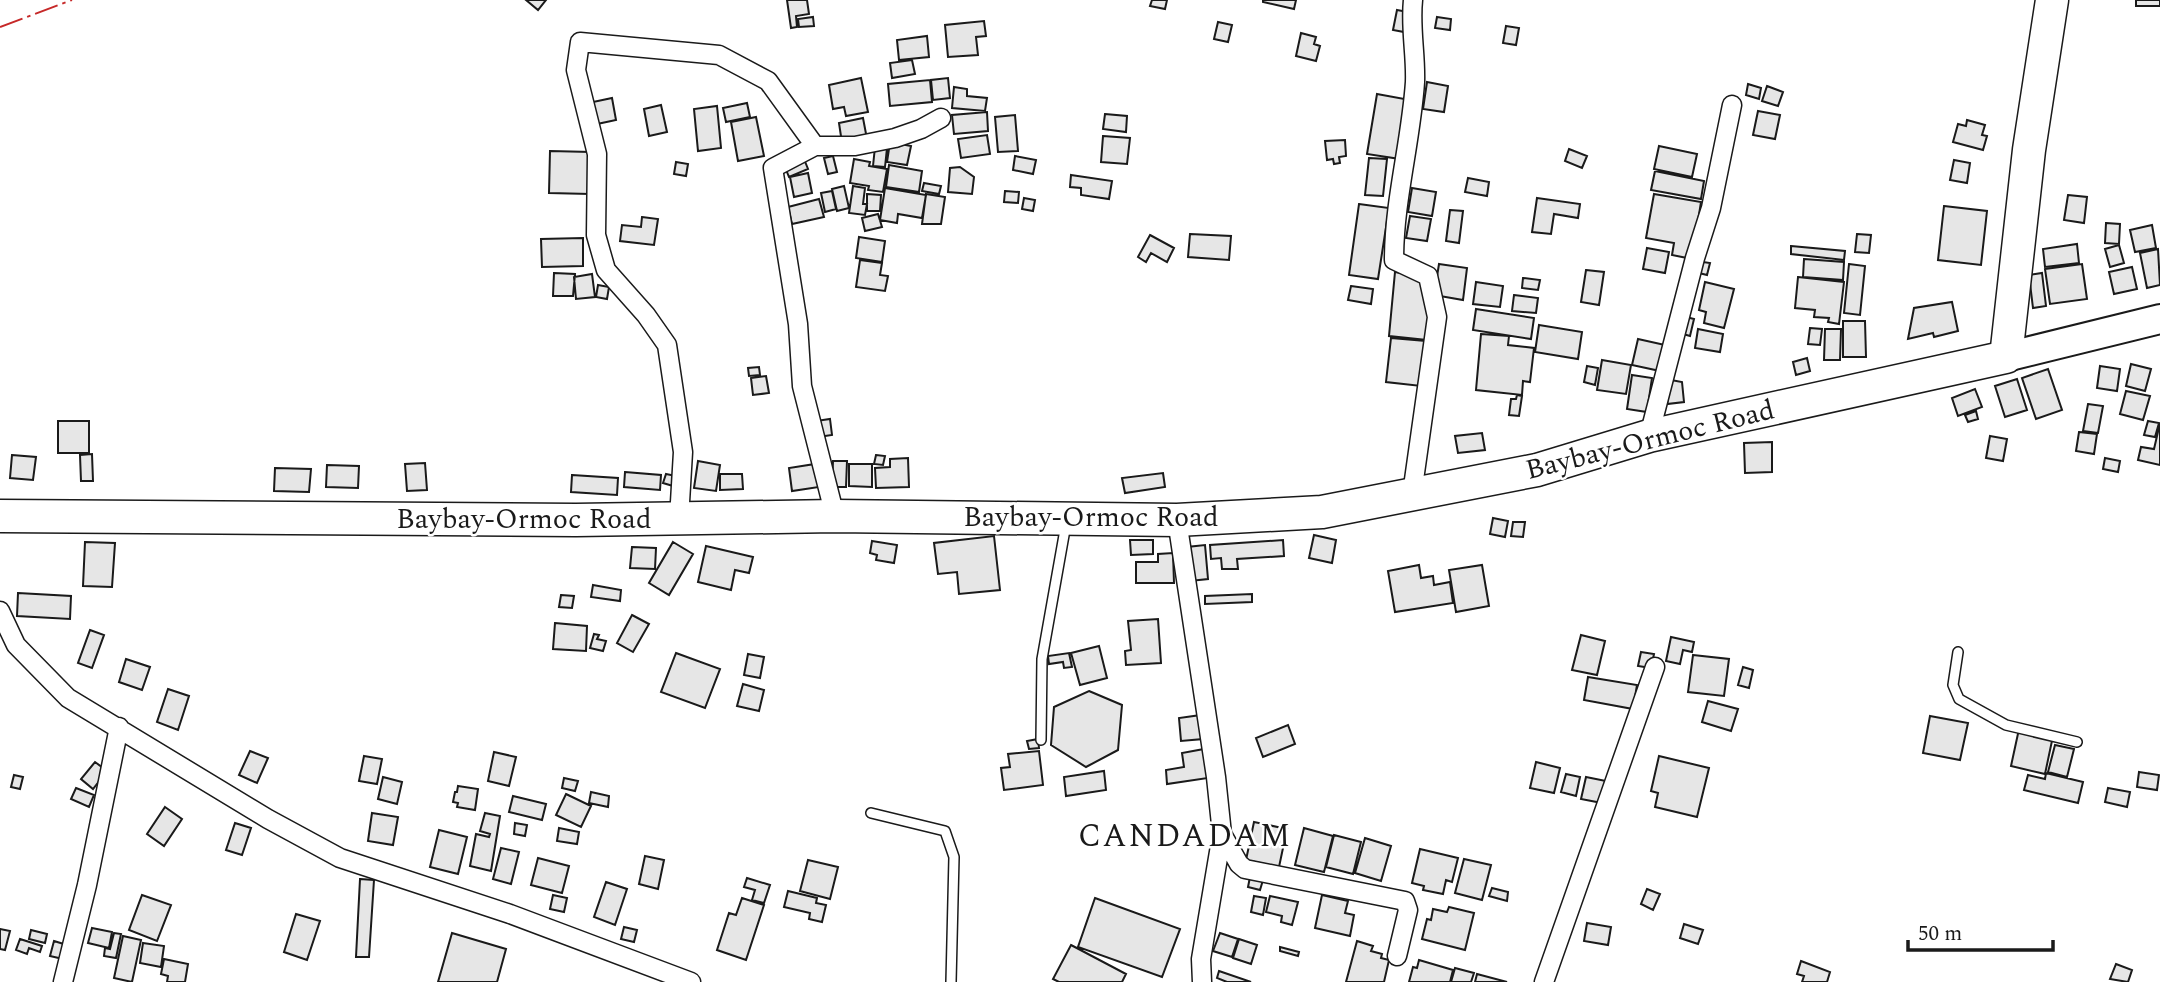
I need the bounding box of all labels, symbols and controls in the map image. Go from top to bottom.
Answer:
street label: Baybay-Ormoc Road [1521,388,1779,492]
street label: Baybay-Ormoc Road [963,496,1219,539]
street label: Baybay-Ormoc Road [396,498,652,541]
district label: CANDADAM [1078,812,1292,861]
scale bar [1908,908,2053,952]
text: 50 m [1918,918,1962,950]

